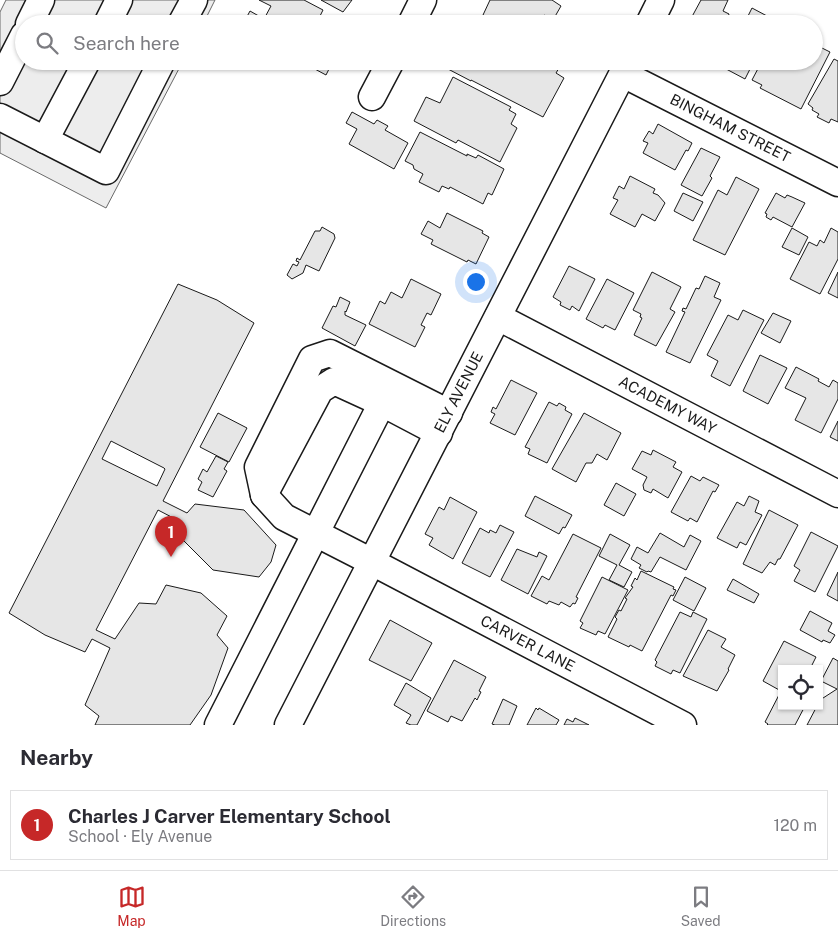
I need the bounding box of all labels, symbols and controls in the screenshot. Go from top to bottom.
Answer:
search box [15,15,823,70]
icon: search [33,29,61,57]
text: Search here [73,32,180,54]
street label: BINGHAM STREET [667,90,793,165]
your location [463,269,489,295]
street label: ELY AVENUE [431,349,486,435]
street label: ACADEMY WAY [616,372,719,437]
pin: 1 [155,516,187,557]
street label: CARVER LANE [478,611,578,675]
map controls [778,665,823,710]
button: locate [778,665,823,710]
text: Nearby [20,745,93,770]
text: Charles J Carver Elementary School [68,805,391,827]
text: 1 [34,816,40,835]
text: 120 m [773,816,817,835]
text: School · Ely Avenue [68,827,212,846]
tab: Map [117,883,146,929]
tab: Directions [380,883,446,929]
tab: Saved [681,883,721,929]

